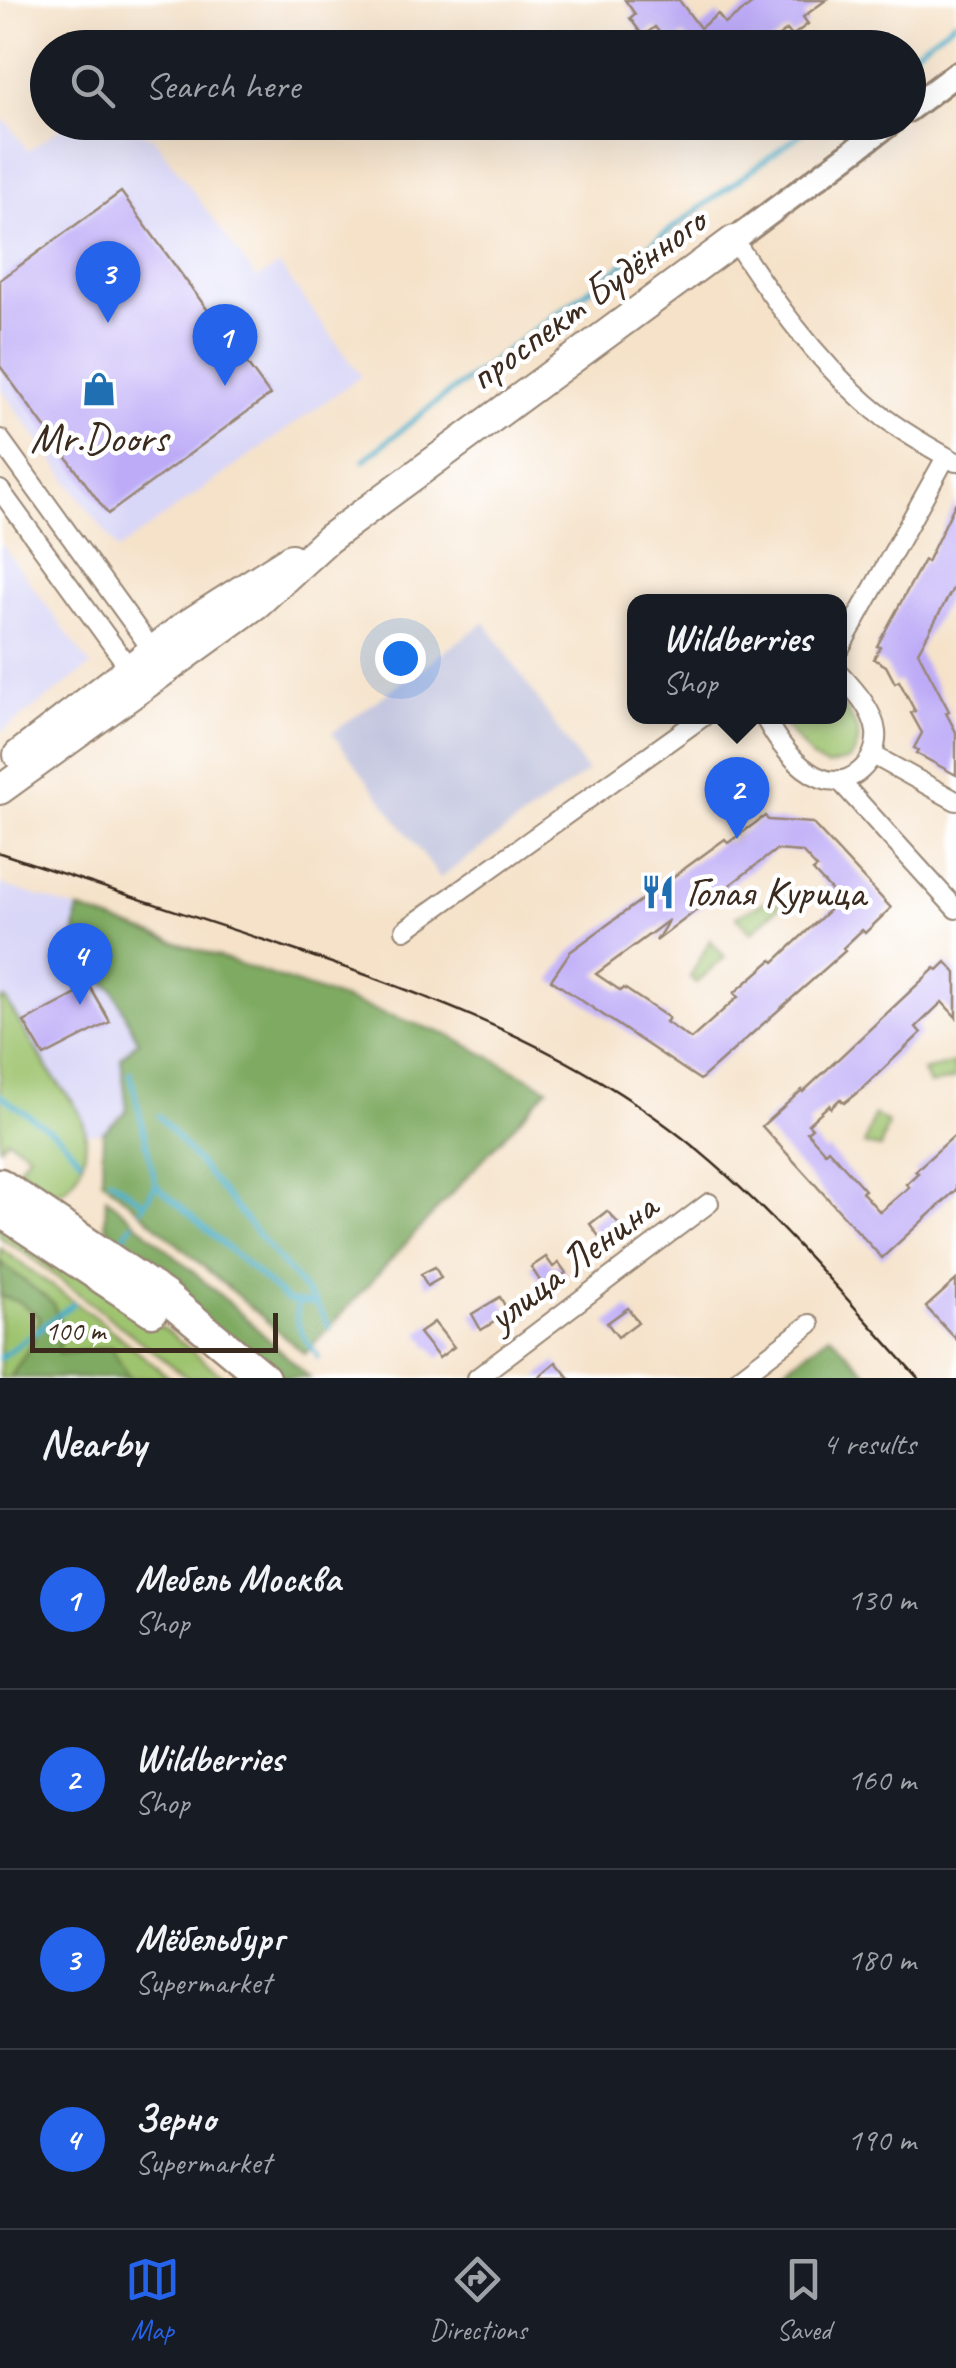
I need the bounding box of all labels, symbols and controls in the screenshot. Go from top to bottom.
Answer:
search box [30,30,926,140]
icon: search [65,58,120,113]
text: Search here [145,62,300,109]
street label: проспект Будённого [458,193,720,403]
pin: 3 [76,240,140,323]
pin: 1 [192,304,258,386]
shop icon: Mr.Doors [80,370,118,408]
place label: Mr.Doors [30,412,171,465]
popup [627,594,847,724]
text: Wildberries [663,615,811,662]
your location [375,633,426,684]
text: Shop [663,662,717,703]
pin: 2 [704,756,770,839]
place label: Голая Курица [686,866,869,919]
restaurant icon: Голая Курица [639,873,677,911]
pin: 4 [48,922,112,1005]
street label: улица Ленина [474,1178,671,1345]
scale bar [30,1308,278,1352]
text: 100 m [45,1313,105,1348]
text: Nearby [40,1417,146,1470]
text: 4 results [822,1423,916,1464]
text: Мебель Москва [135,1555,341,1602]
text: 1 [65,1579,80,1620]
text: 130 m [847,1579,916,1620]
text: Shop [135,1602,189,1643]
text: Wildberries [135,1735,283,1782]
text: 2 [65,1759,80,1800]
text: 160 m [847,1759,916,1800]
text: Shop [135,1782,189,1823]
text: Мёбельбург [135,1915,283,1962]
text: 3 [65,1939,80,1980]
text: 180 m [847,1939,916,1980]
text: Supermarket [135,1962,271,2003]
text: Зерно [135,2095,215,2142]
text: 4 [65,2119,80,2160]
text: 190 m [847,2119,916,2160]
text: Supermarket [135,2142,271,2183]
tab: Map [125,2252,180,2347]
tab: Directions [429,2252,527,2347]
tab: Saved [776,2252,831,2347]

